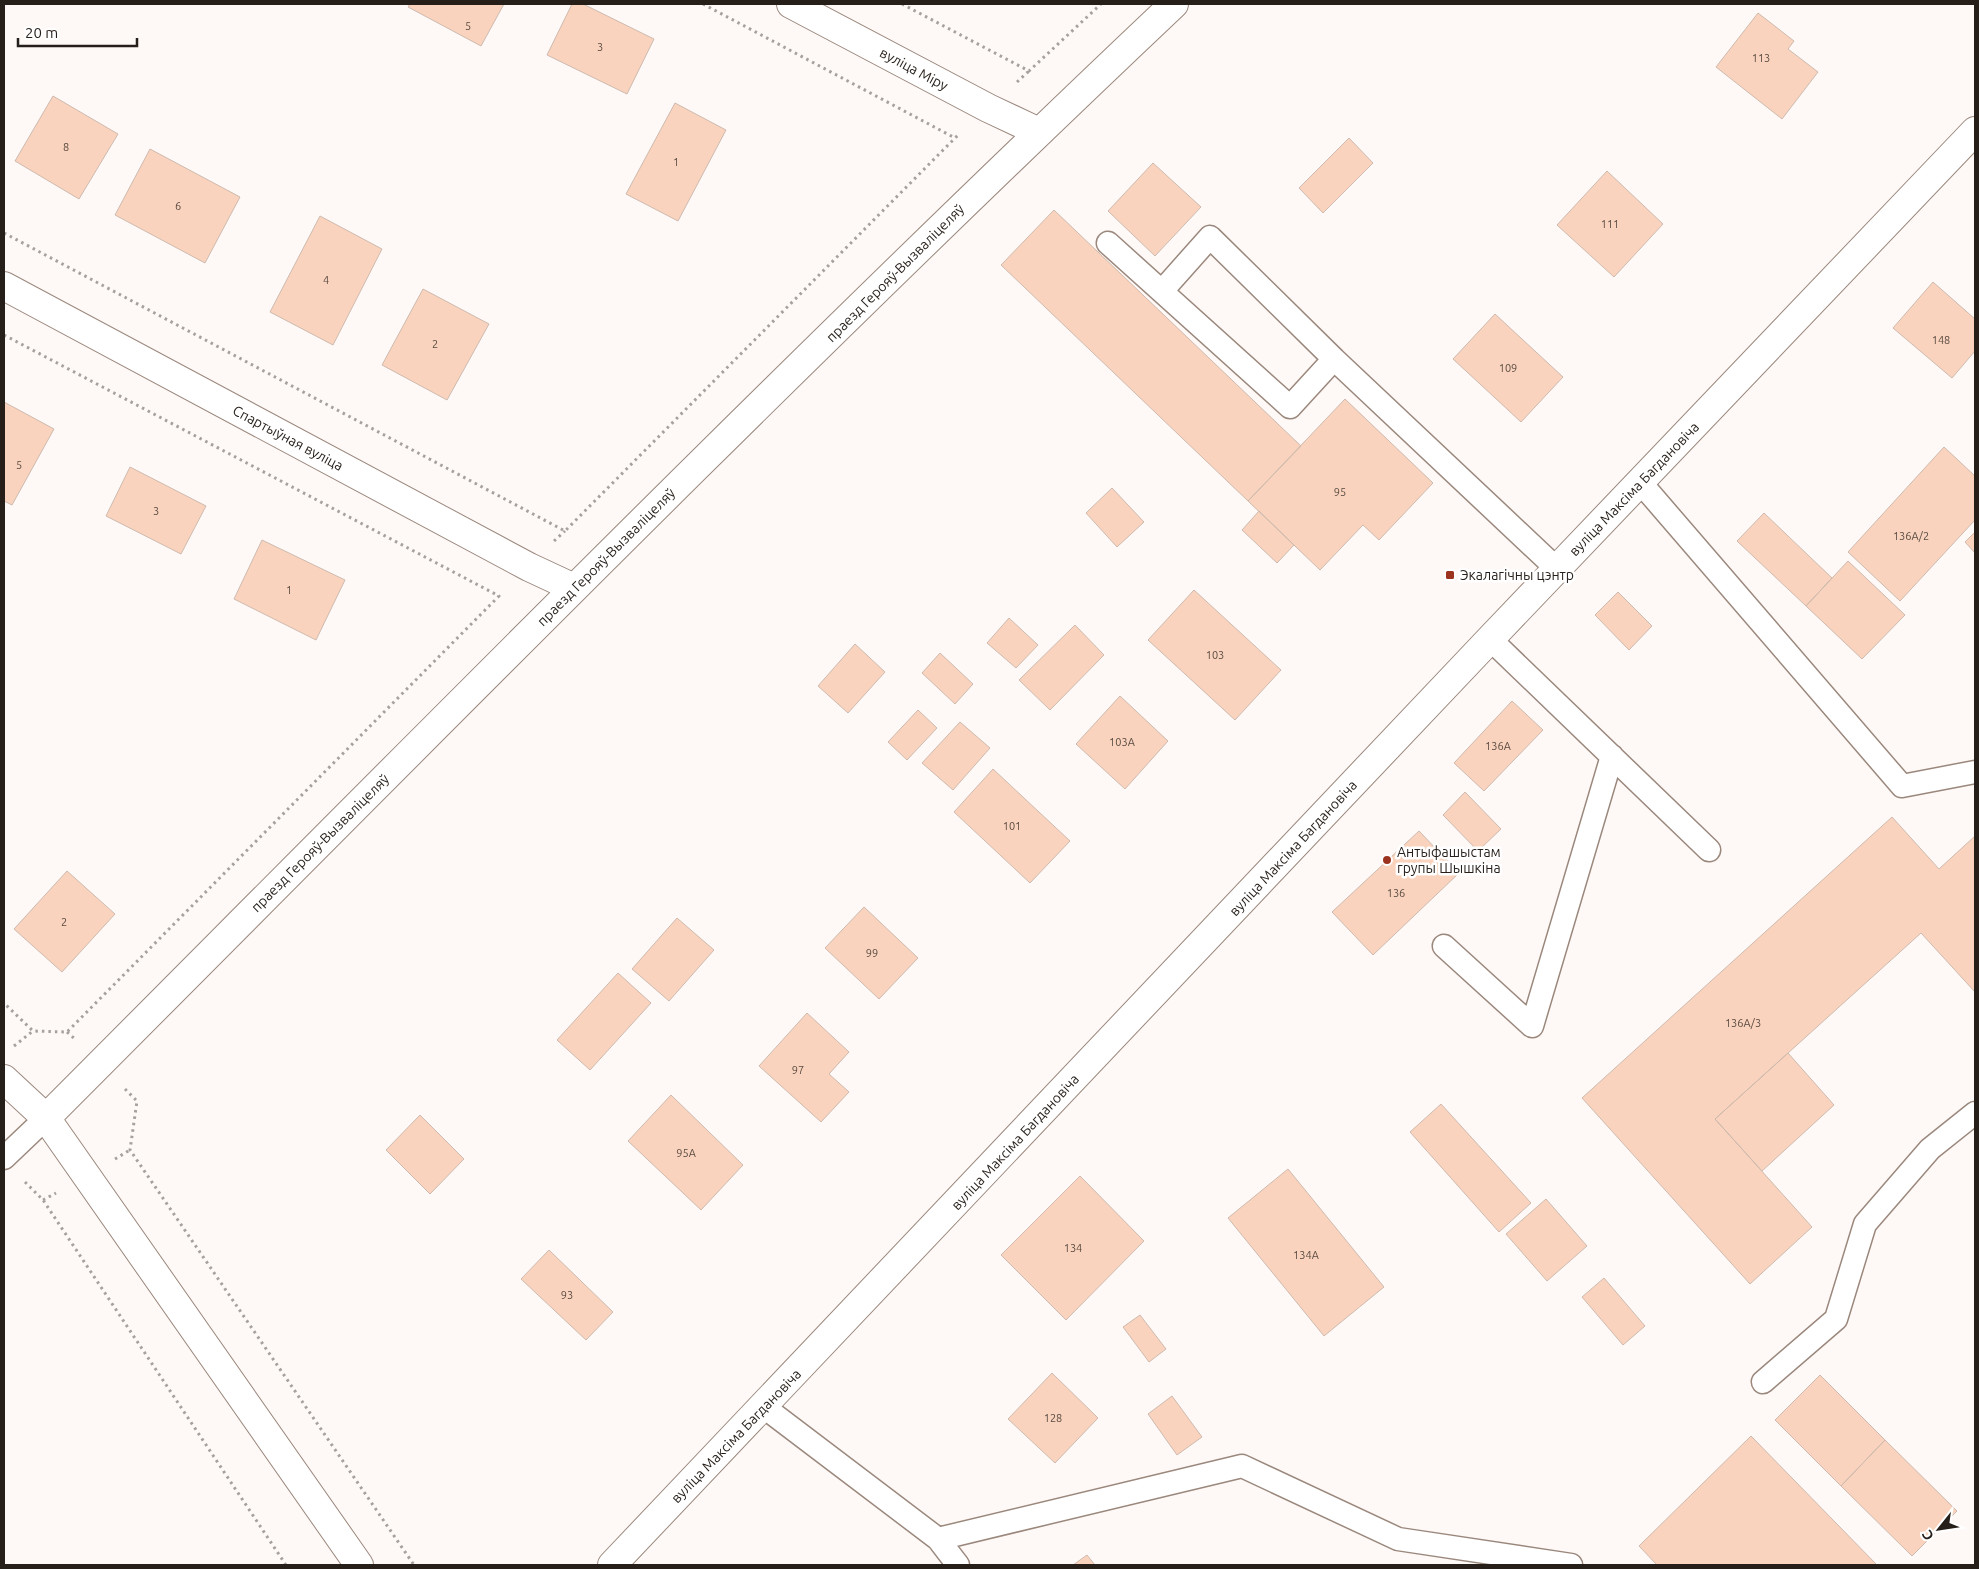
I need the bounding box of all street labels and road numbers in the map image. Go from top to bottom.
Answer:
street label: вуліца Міру [877,44,951,94]
street label: праезд Герояў-Вызваліцеляў [823,201,967,345]
street label: Спартыўная вуліца [230,402,346,474]
street label: вуліца Максіма Багдановіча [1566,419,1702,559]
street label: праезд Герояў-Вызваліцеляў [534,485,678,629]
street label: праезд Герояў-Вызваліцеляў [248,771,392,915]
street label: вуліца Максіма Багдановіча [1226,777,1360,919]
street label: вуліца Максіма Багдановіча [948,1071,1082,1213]
street label: вуліца Максіма Багдановіча [668,1366,804,1506]

